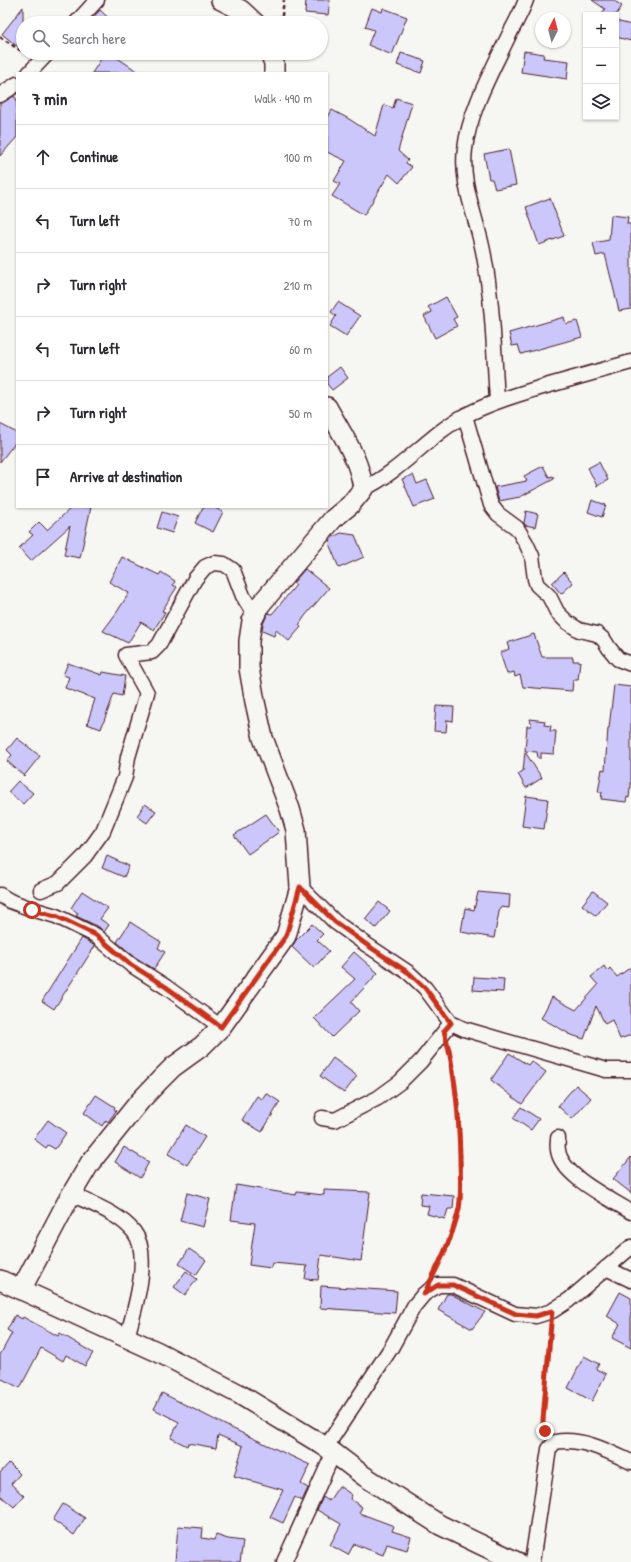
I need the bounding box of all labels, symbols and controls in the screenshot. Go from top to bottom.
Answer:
north arrow [535,12,571,48]
map controls [583,12,619,120]
button: + [583,12,619,48]
search box [16,16,328,60]
icon: search [30,27,52,49]
text: Search here [62,28,126,49]
button: − [583,48,619,84]
button: layers [583,84,619,120]
text: 7 min [32,87,67,110]
text: Walk · 490 m [254,89,312,107]
icon: ahead [32,146,54,168]
text: Continue [70,146,118,167]
text: 100 m [284,148,312,166]
icon: left [32,210,54,232]
text: Turn left [70,210,120,231]
text: 70 m [288,212,312,230]
icon: right [32,274,54,296]
text: Turn right [70,274,126,295]
text: 210 m [284,276,312,294]
icon: left [32,338,54,360]
text: Turn left [70,338,120,359]
text: 60 m [289,340,312,358]
icon: right [32,402,54,424]
text: Turn right [70,402,126,423]
text: 50 m [289,404,312,422]
icon: arrive [32,466,54,488]
text: Arrive at destination [70,466,182,487]
route start [23,901,41,919]
route end [536,1422,554,1440]

